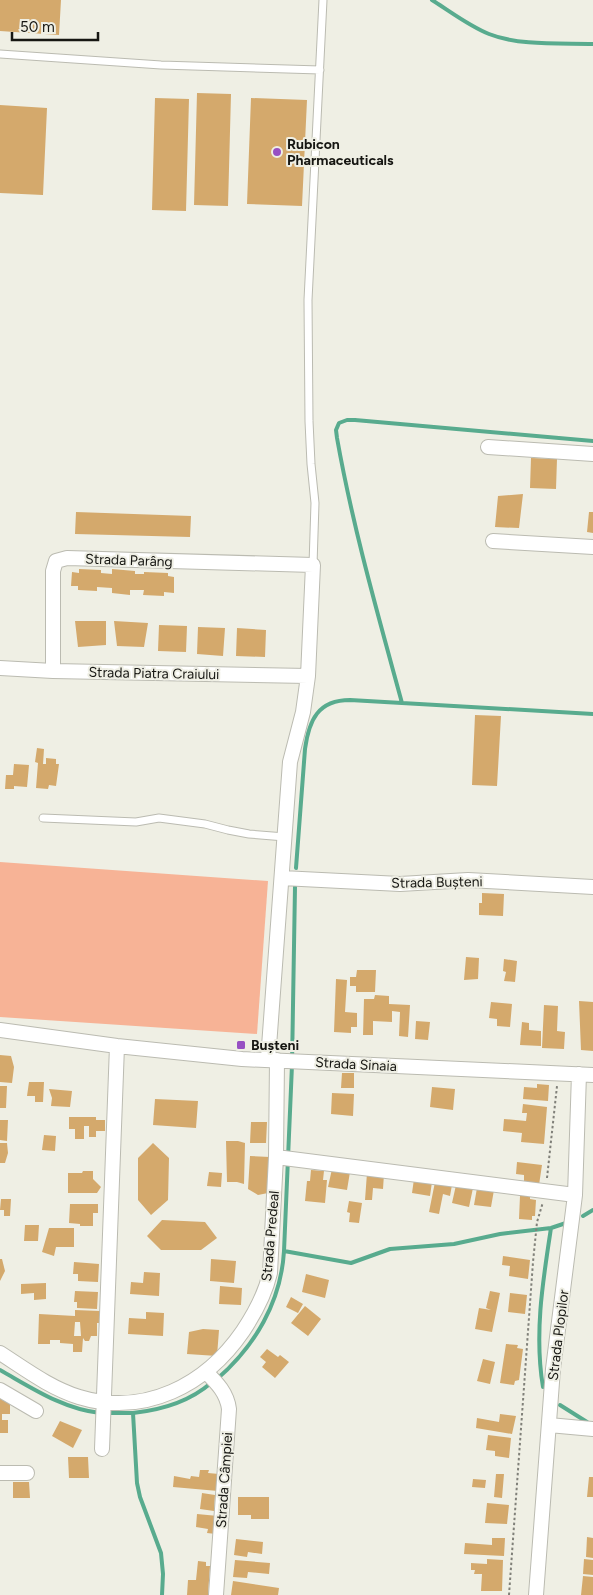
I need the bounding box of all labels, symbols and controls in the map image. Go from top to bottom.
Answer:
scale bar [12,10,99,42]
text: 50 m [20,18,55,36]
place label: Rubicon Pharmaceuticals [287,136,394,169]
marker: Rubicon Pharmaceuticals [271,146,283,158]
street label: Strada Parâng [85,550,173,571]
street label: Strada Piatra Craiului [88,664,220,683]
street label: Strada Bușteni [391,873,483,892]
place label: Bușteni [251,1037,299,1054]
marker: Bușteni [235,1039,247,1051]
street label: Strada Sinaia [315,1054,397,1075]
street label: Strada Predeal [258,1190,283,1282]
street label: Strada Plopilor [544,1288,573,1381]
street label: Strada Câmpiei [213,1431,236,1529]

